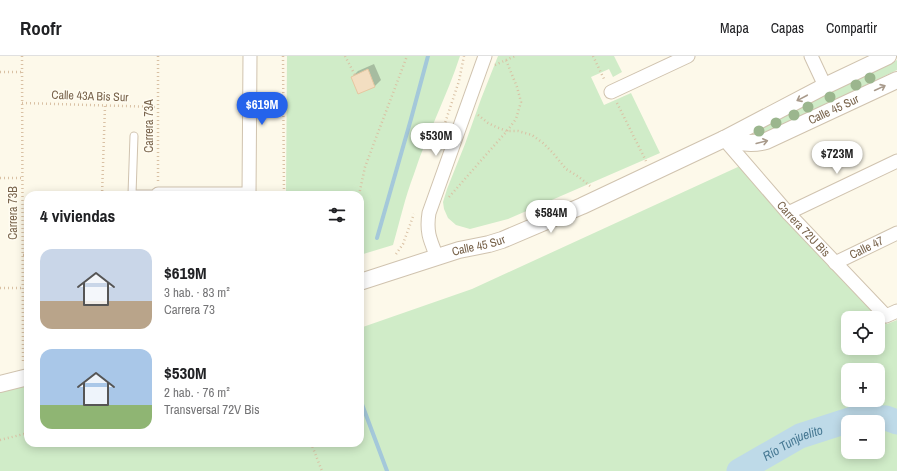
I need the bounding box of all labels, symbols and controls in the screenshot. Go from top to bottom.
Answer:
text: Roofr [20,15,62,41]
text: Mapa [720,19,749,37]
text: Capas [771,19,804,37]
text: Compartir [826,19,877,37]
one-way arrow [874,84,886,91]
street label: Calle 43A Bis Sur [51,87,130,105]
street label: Calle 45 Sur [806,91,862,128]
pin: $619M [234,92,290,126]
one-way arrow [796,94,808,102]
text: $619M [246,96,278,113]
street label: Carrera 73A [141,99,157,153]
pin: $530M [408,123,464,157]
text: $530M [420,127,452,144]
one-way arrow [755,138,768,145]
pin: $723M [809,141,865,175]
text: $723M [821,145,853,162]
street label: Carrera 73B [5,186,21,240]
street label: Carrera 72U Bis [773,198,834,260]
pin: $584M [523,200,579,234]
text: 4 viviendas [40,204,115,227]
icon: filters [326,204,348,226]
text: $584M [535,204,567,221]
street label: Calle 45 Sur [450,231,508,260]
street label: Calle 47 [847,232,887,263]
text: $619M [164,261,207,284]
icon: home [72,265,120,313]
text: 3 hab. · 83 m² [164,284,230,301]
text: Carrera 73 [164,301,215,318]
map controls [841,311,885,459]
button: locate [841,311,885,355]
text: $530M [164,361,207,384]
button: + [841,363,885,407]
icon: home [72,365,120,413]
text: 2 hab. · 76 m² [164,384,230,401]
text: Transversal 72V Bis [164,401,260,418]
button: − [841,415,885,459]
water label: Río Tunjuelito [760,421,825,465]

